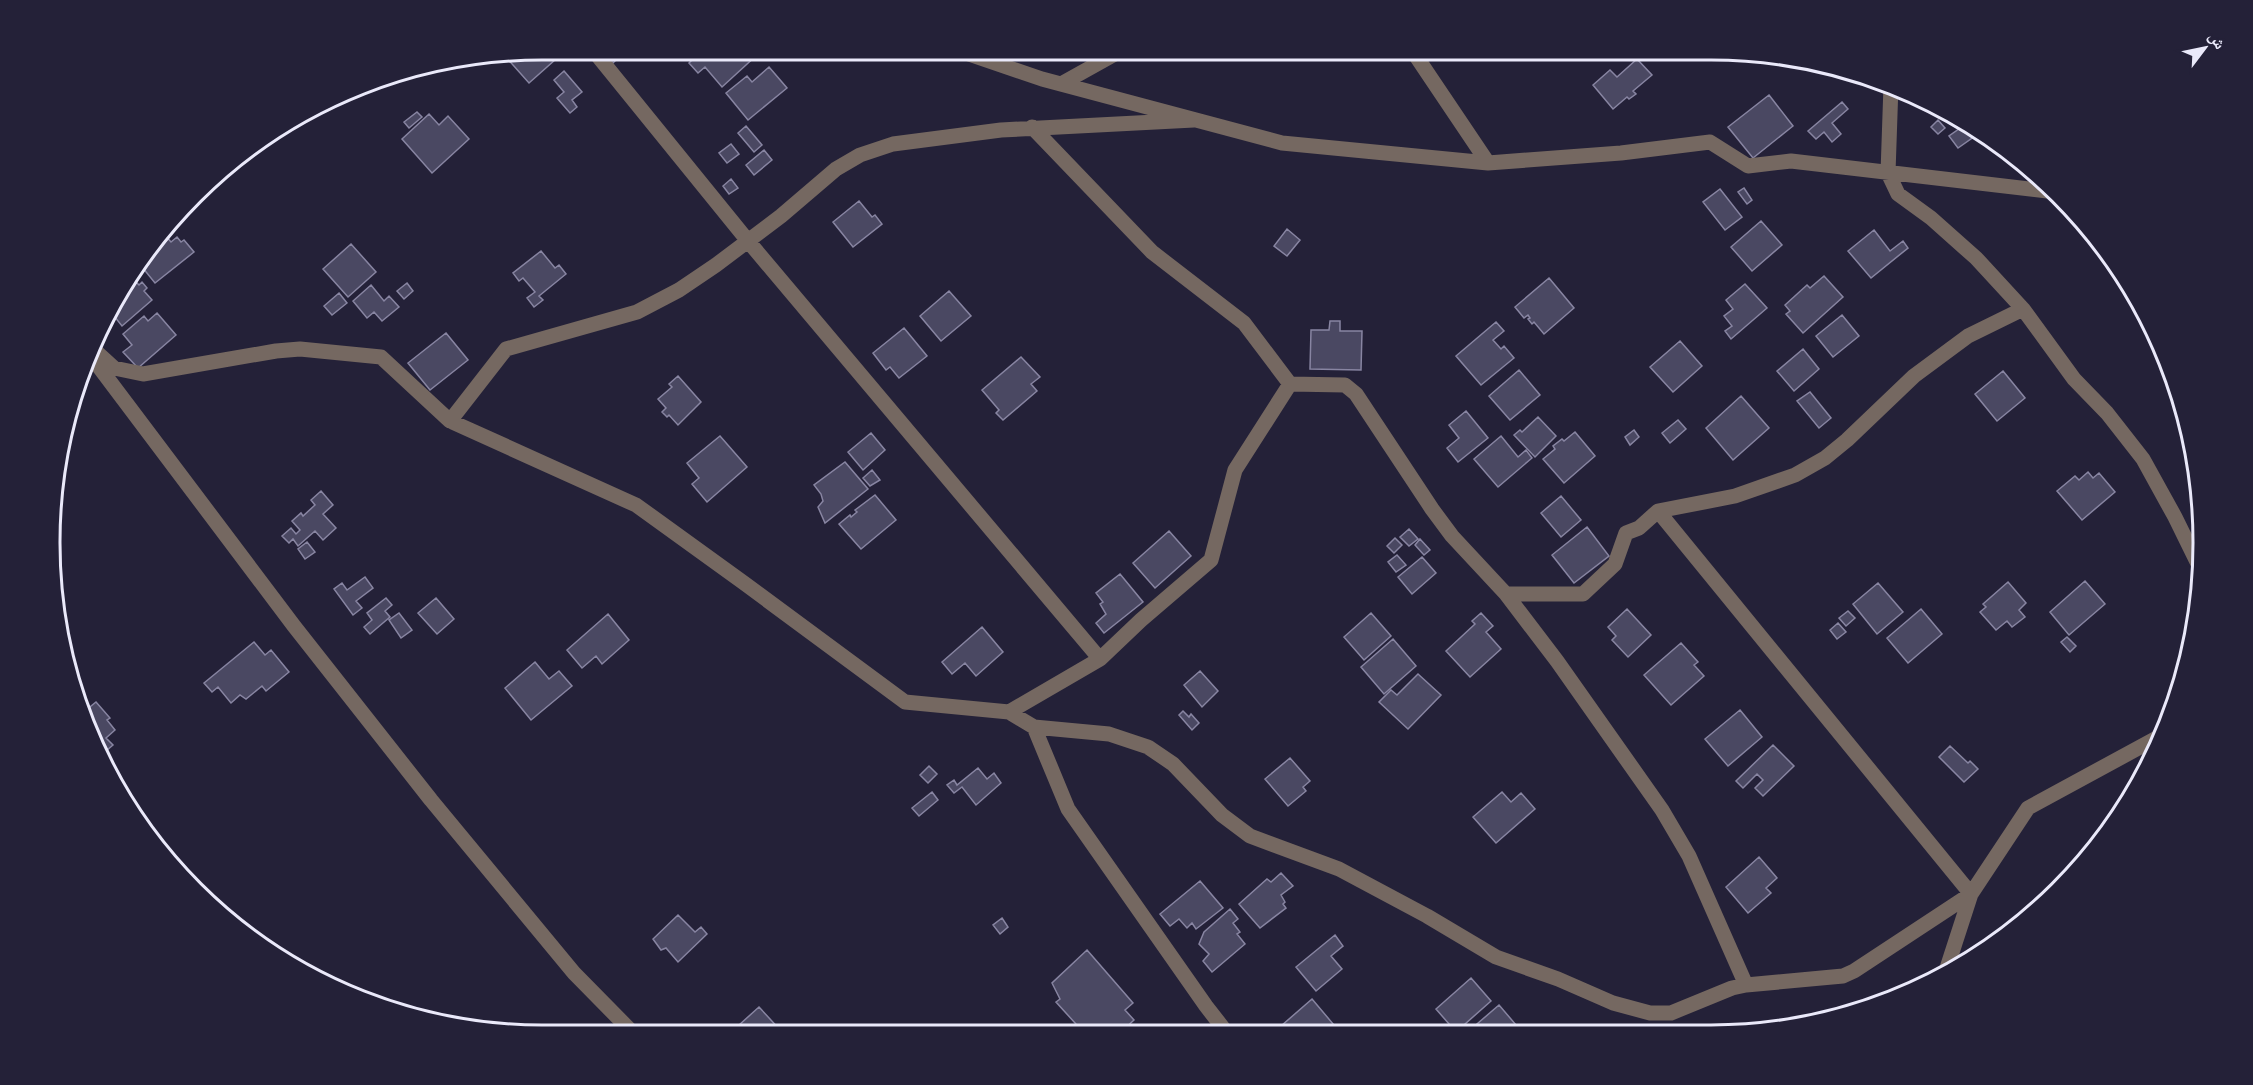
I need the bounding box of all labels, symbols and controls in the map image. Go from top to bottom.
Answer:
north arrow [2175,18,2235,78]
text: ش [2205,28,2231,53]

